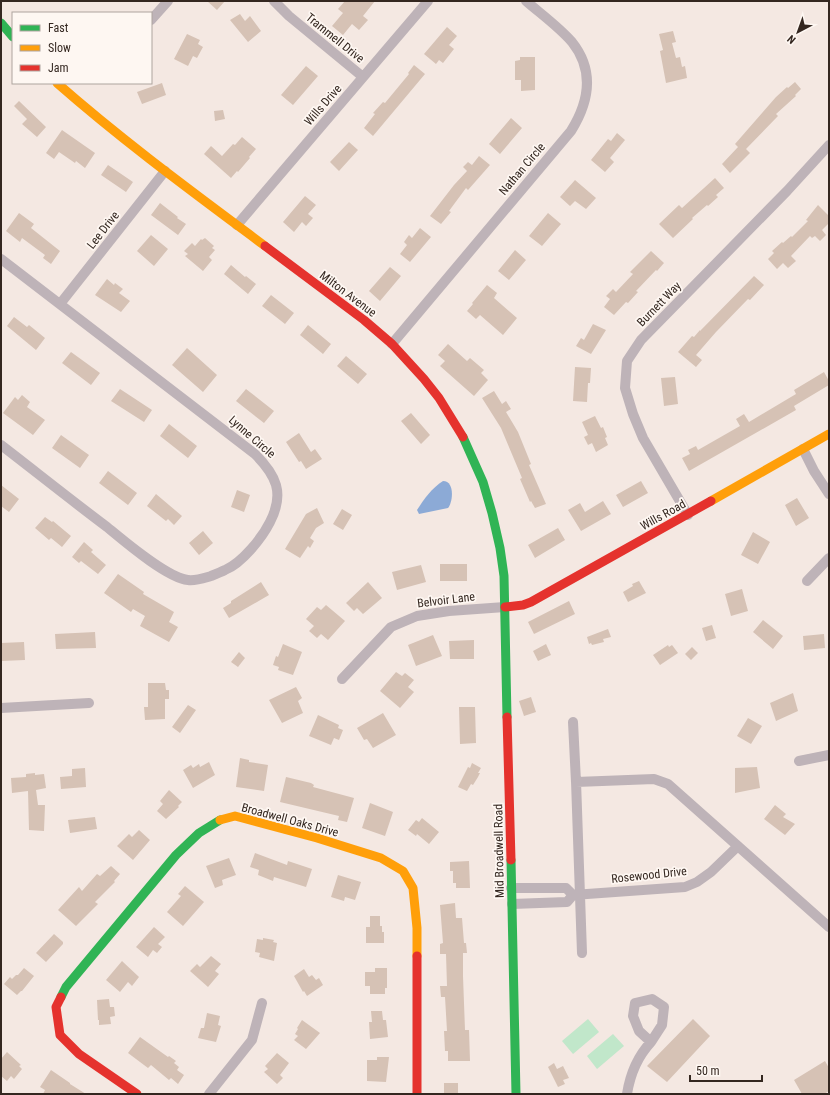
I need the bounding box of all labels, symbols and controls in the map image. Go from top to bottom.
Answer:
street label: Trammell Drive [303,10,367,66]
legend [12,12,152,84]
north arrow [778,12,818,52]
text: Fast [48,21,69,35]
text: N [785,32,799,46]
text: Slow [48,41,71,55]
text: Jam [48,61,69,75]
street label: Wills Drive [301,81,345,128]
street label: Nathan Circle [496,140,548,198]
street label: Lee Drive [84,208,122,252]
street label: Milton Avenue [317,268,379,320]
street label: Burnett Way [634,279,684,329]
street label: Lynne Circle [226,413,278,461]
street label: Wills Road [638,497,688,533]
street label: Belvoir Lane [416,589,476,610]
street label: Broadwell Oaks Drive [240,800,340,840]
street label: Mid Broadwell Road [491,804,507,898]
street label: Rosewood Drive [610,864,688,886]
scale bar [690,1057,762,1083]
text: 50 m [696,1064,720,1078]

